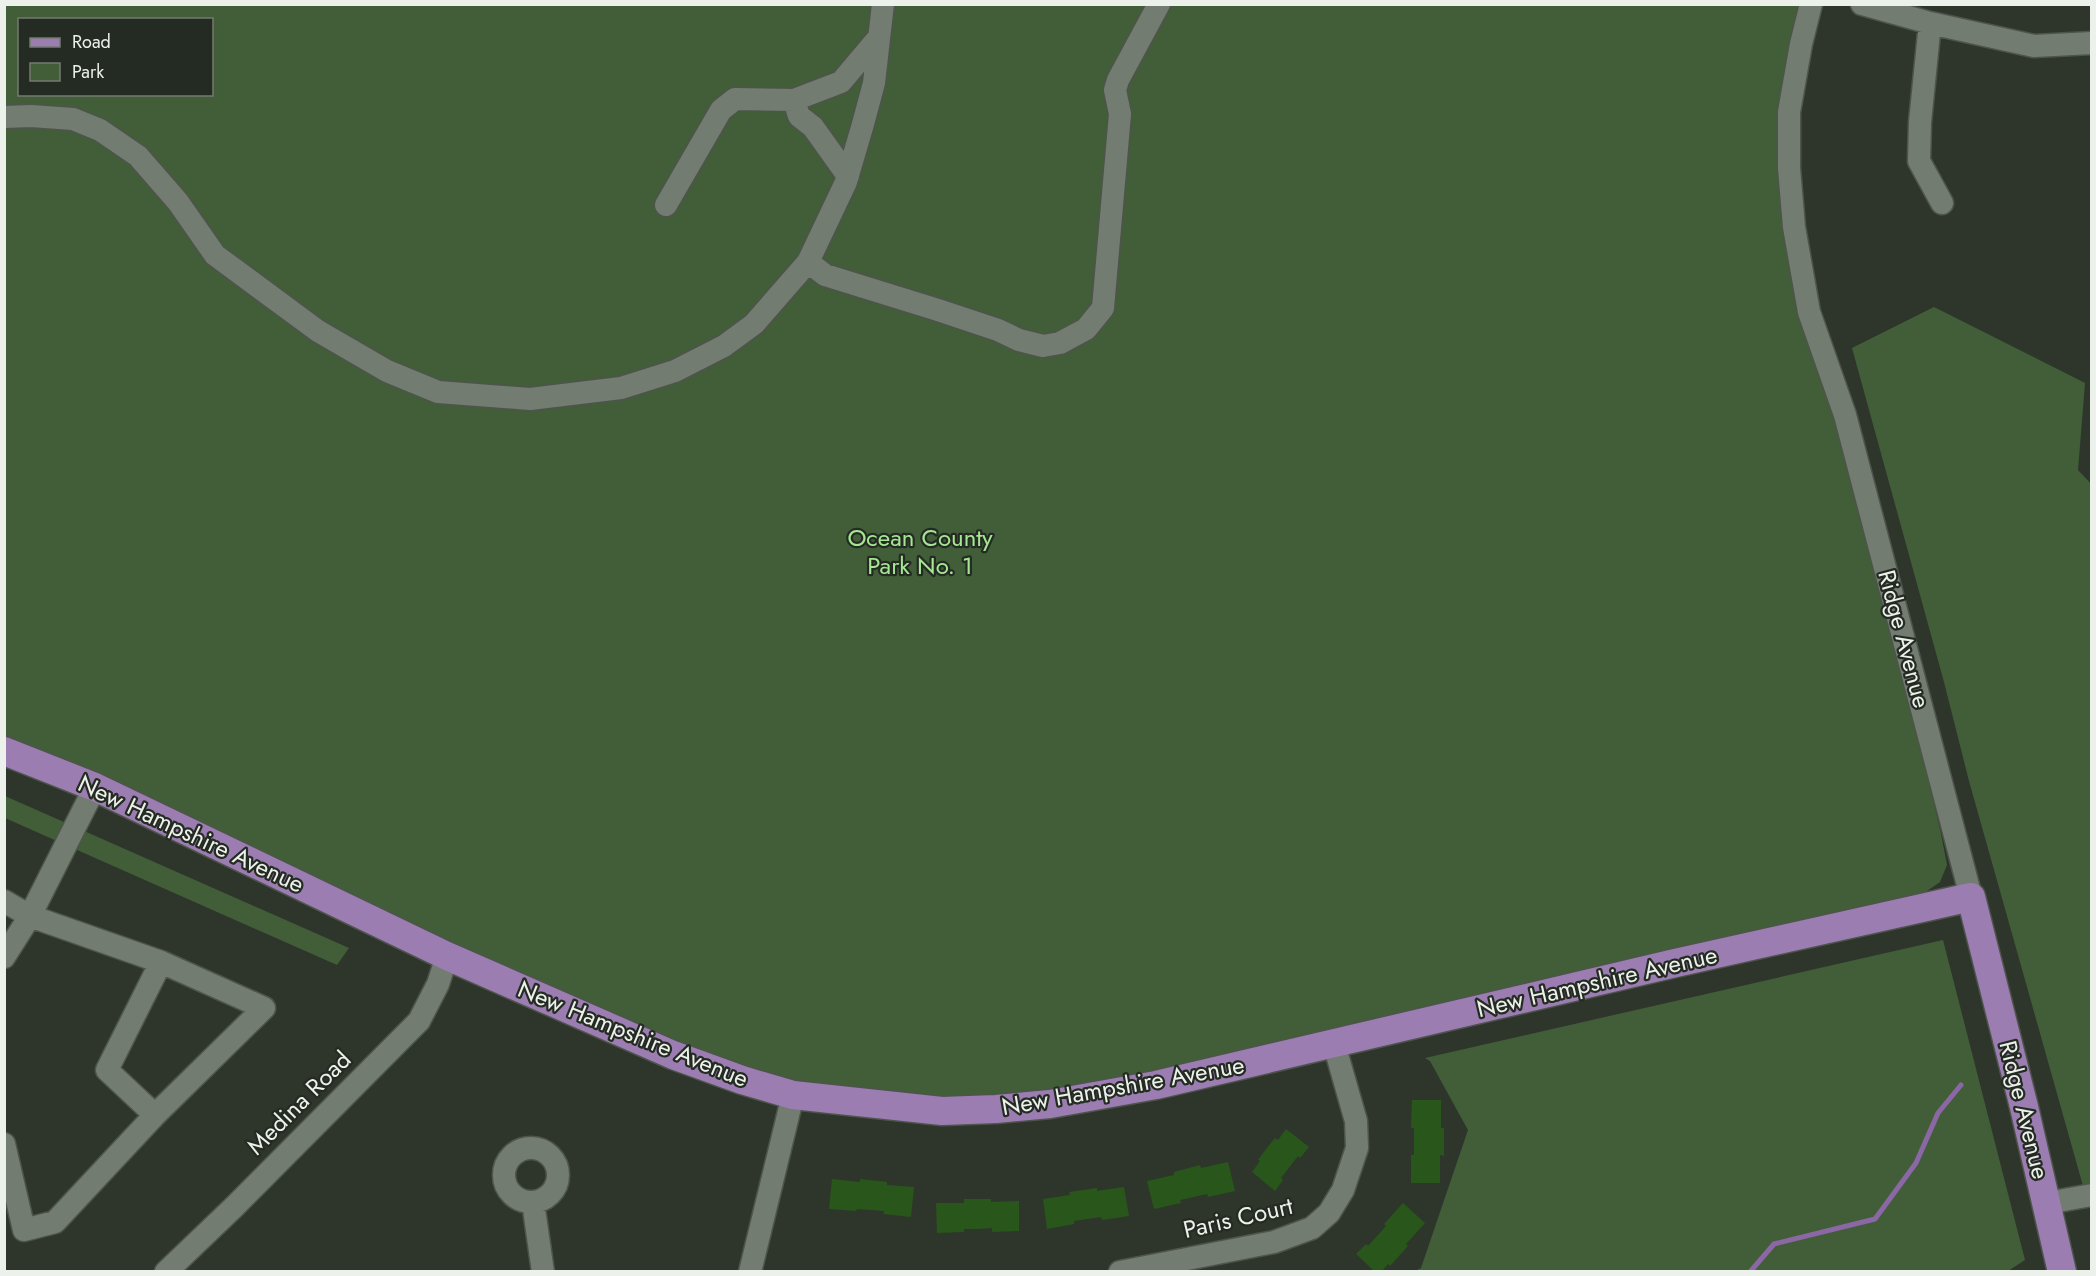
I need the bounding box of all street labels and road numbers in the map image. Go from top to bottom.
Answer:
street label: Ridge Avenue [1869,566,1940,712]
street label: New Hampshire Avenue [72,766,310,901]
street label: New Hampshire Avenue [1473,937,1721,1026]
street label: New Hampshire Avenue [513,971,754,1096]
street label: Ridge Avenue [1990,1037,2059,1183]
street label: Medina Road [239,1043,359,1163]
street label: New Hampshire Avenue [999,1047,1247,1124]
street label: Paris Court [1180,1188,1296,1247]

